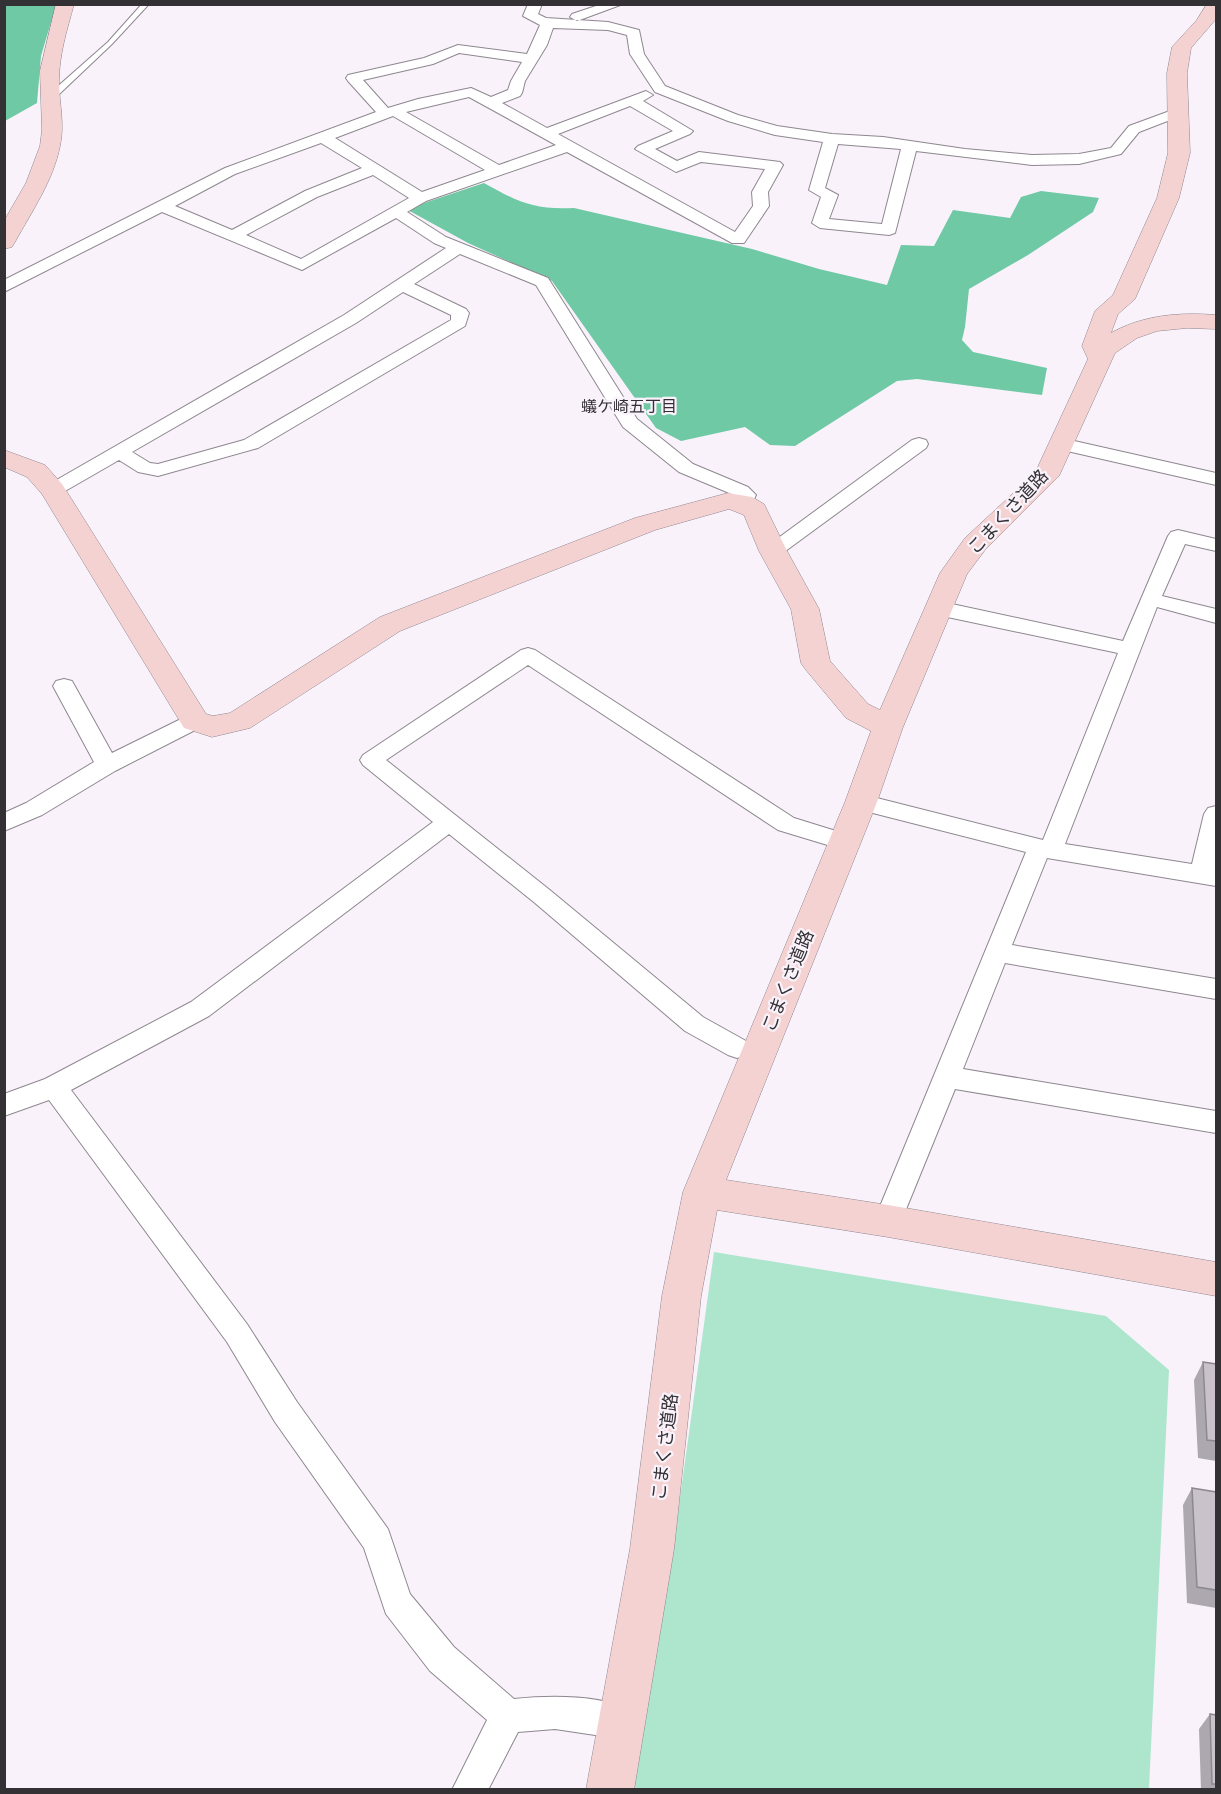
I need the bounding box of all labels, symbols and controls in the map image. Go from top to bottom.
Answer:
district label: 蟻ケ崎五丁目 [581,397,677,416]
street label: こまくさ道路 [963,465,1053,559]
street label: こまくさ道路 [758,927,818,1035]
street label: こまくさ道路 [648,1392,682,1502]

